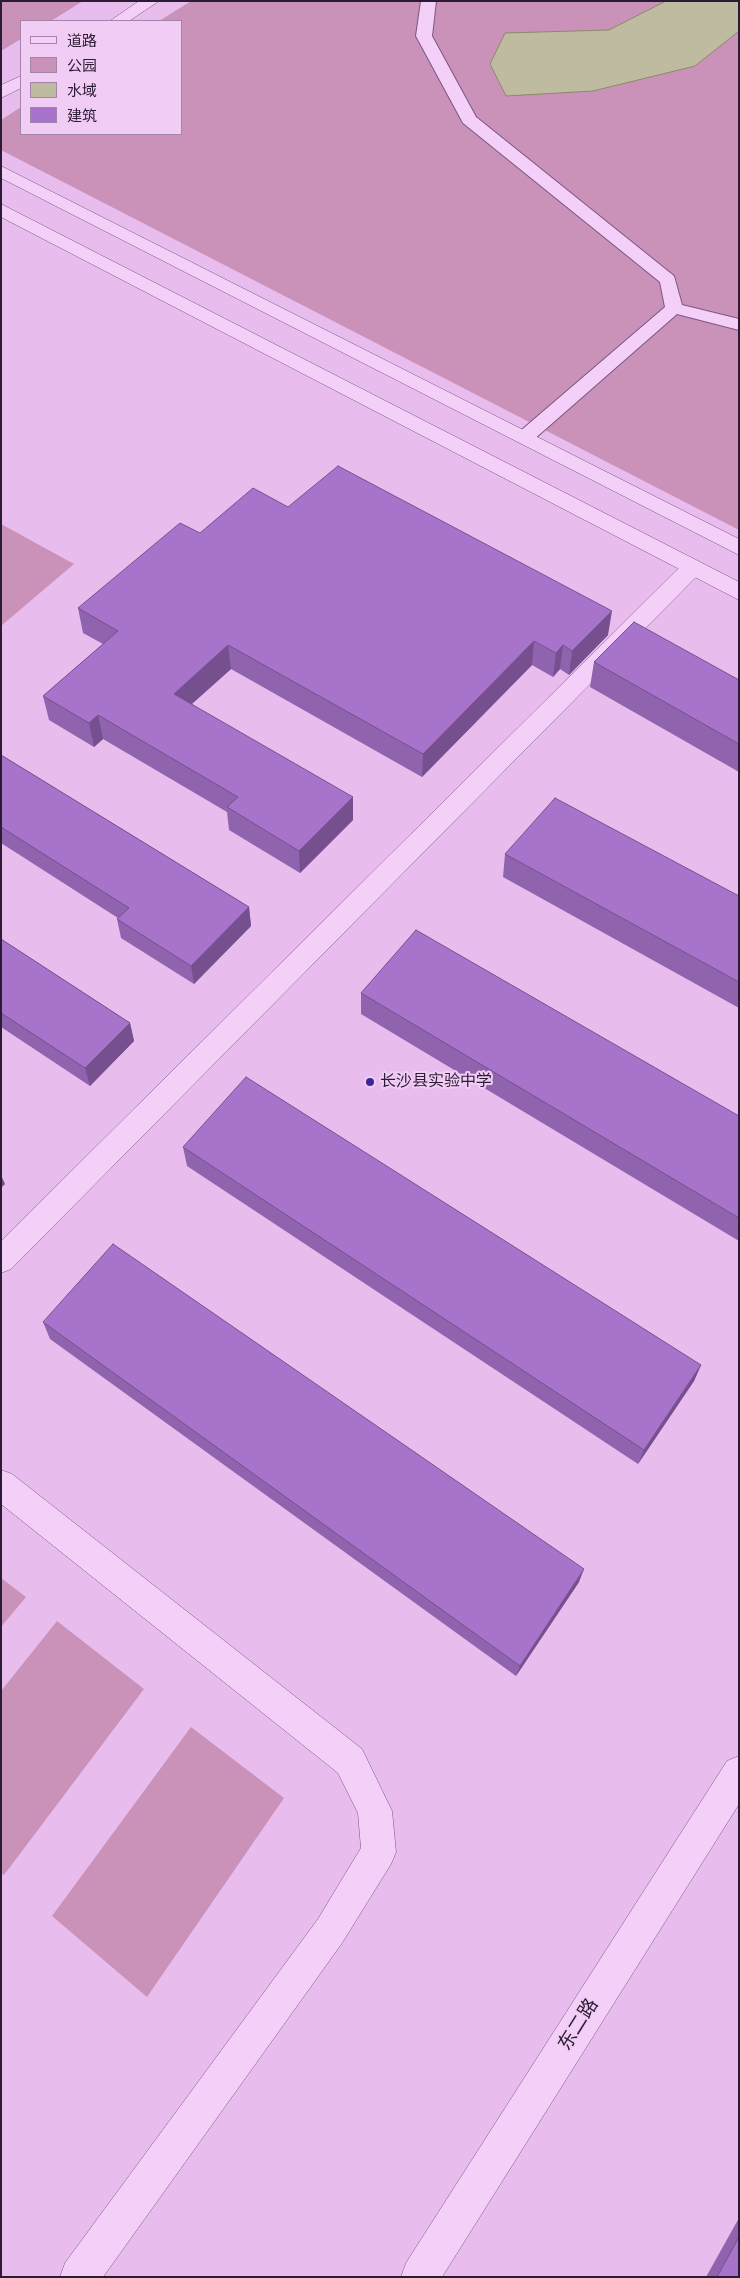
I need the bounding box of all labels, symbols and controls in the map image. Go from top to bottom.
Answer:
legend [20,20,182,135]
text: 道路 [67,30,97,51]
text: 公园 [67,55,97,76]
text: 水域 [67,80,97,101]
text: 建筑 [67,105,97,126]
place label: 长沙县实验中学 [380,1072,492,1092]
marker: 长沙县实验中学 [364,1076,376,1088]
street label: 东二路 [554,1995,604,2055]

